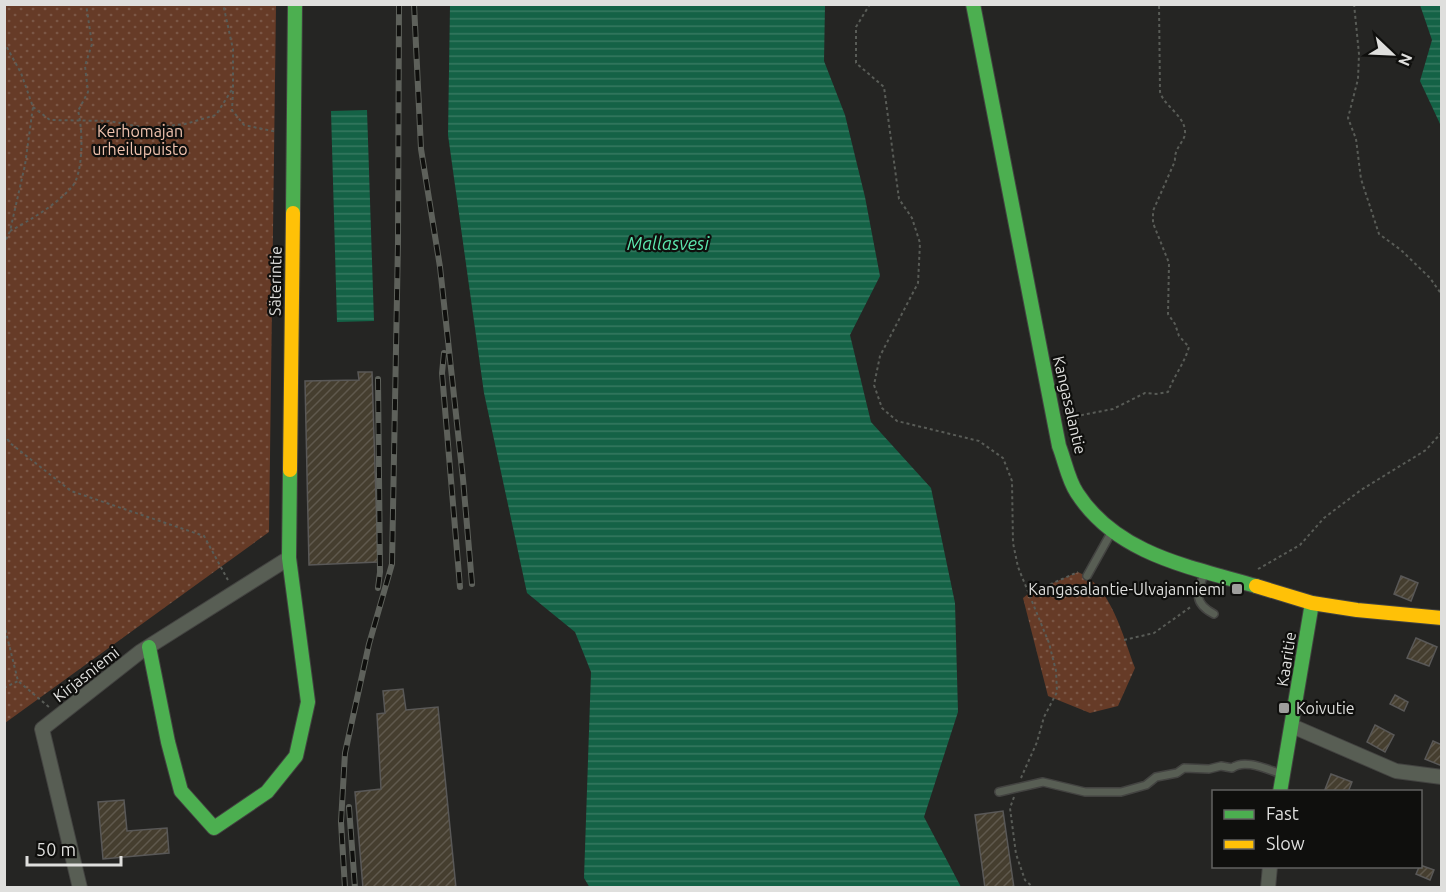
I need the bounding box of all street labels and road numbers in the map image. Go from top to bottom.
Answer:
street label: Säterintie [265,246,285,316]
street label: Kangasalantie [1050,354,1090,456]
street label: Kaaritie [1273,630,1299,688]
street label: Kirjasniemi [49,643,123,705]

